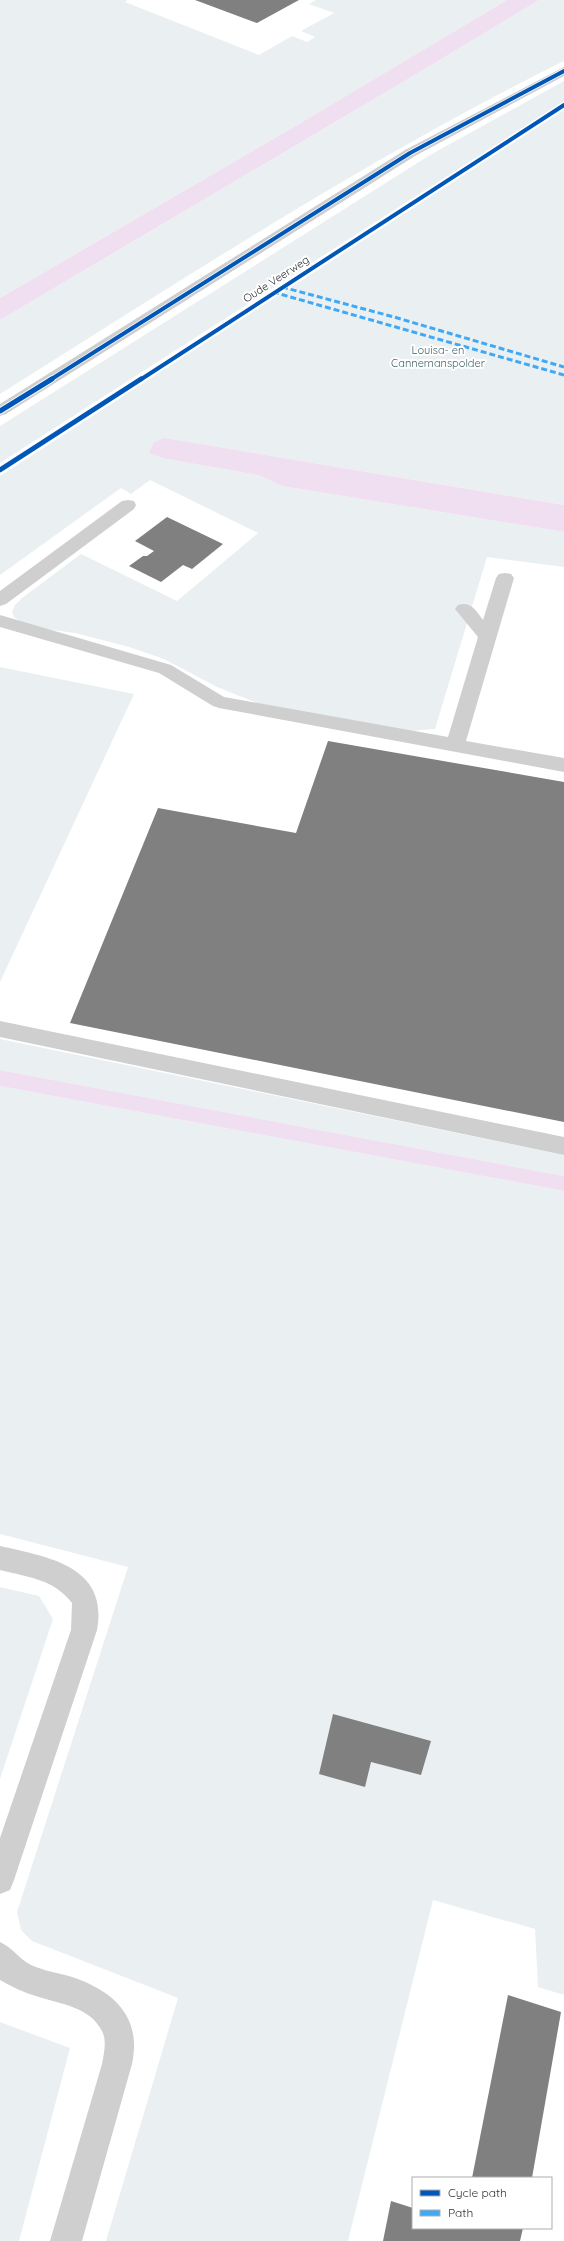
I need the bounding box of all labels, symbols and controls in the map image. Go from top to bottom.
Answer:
street label: Oude Veerweg [240,252,312,306]
park label: Louisa- en Cannemanspolder [391,343,486,370]
legend [412,2177,552,2229]
text: Cycle path [448,2185,507,2200]
text: Path [448,2205,473,2220]

